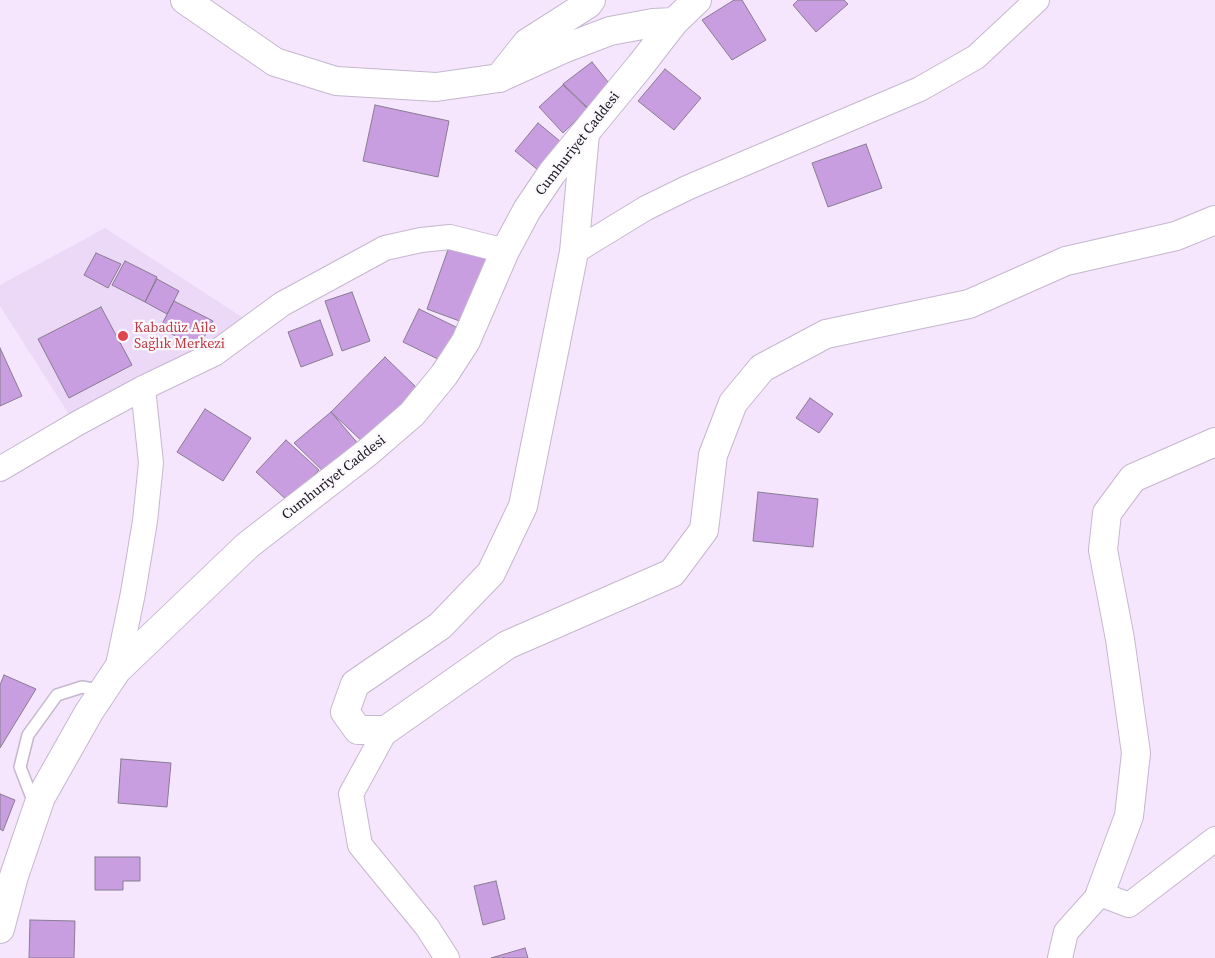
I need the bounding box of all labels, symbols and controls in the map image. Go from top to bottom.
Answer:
street label: Cumhuriyet Caddesi [532,89,624,199]
place label: Kabadüz Aile Sağlık Merkezi [134,320,225,352]
marker: Kabadüz Aile Sağlık Merkezi [116,329,130,343]
street label: Cumhuriyet Caddesi [279,432,389,524]

